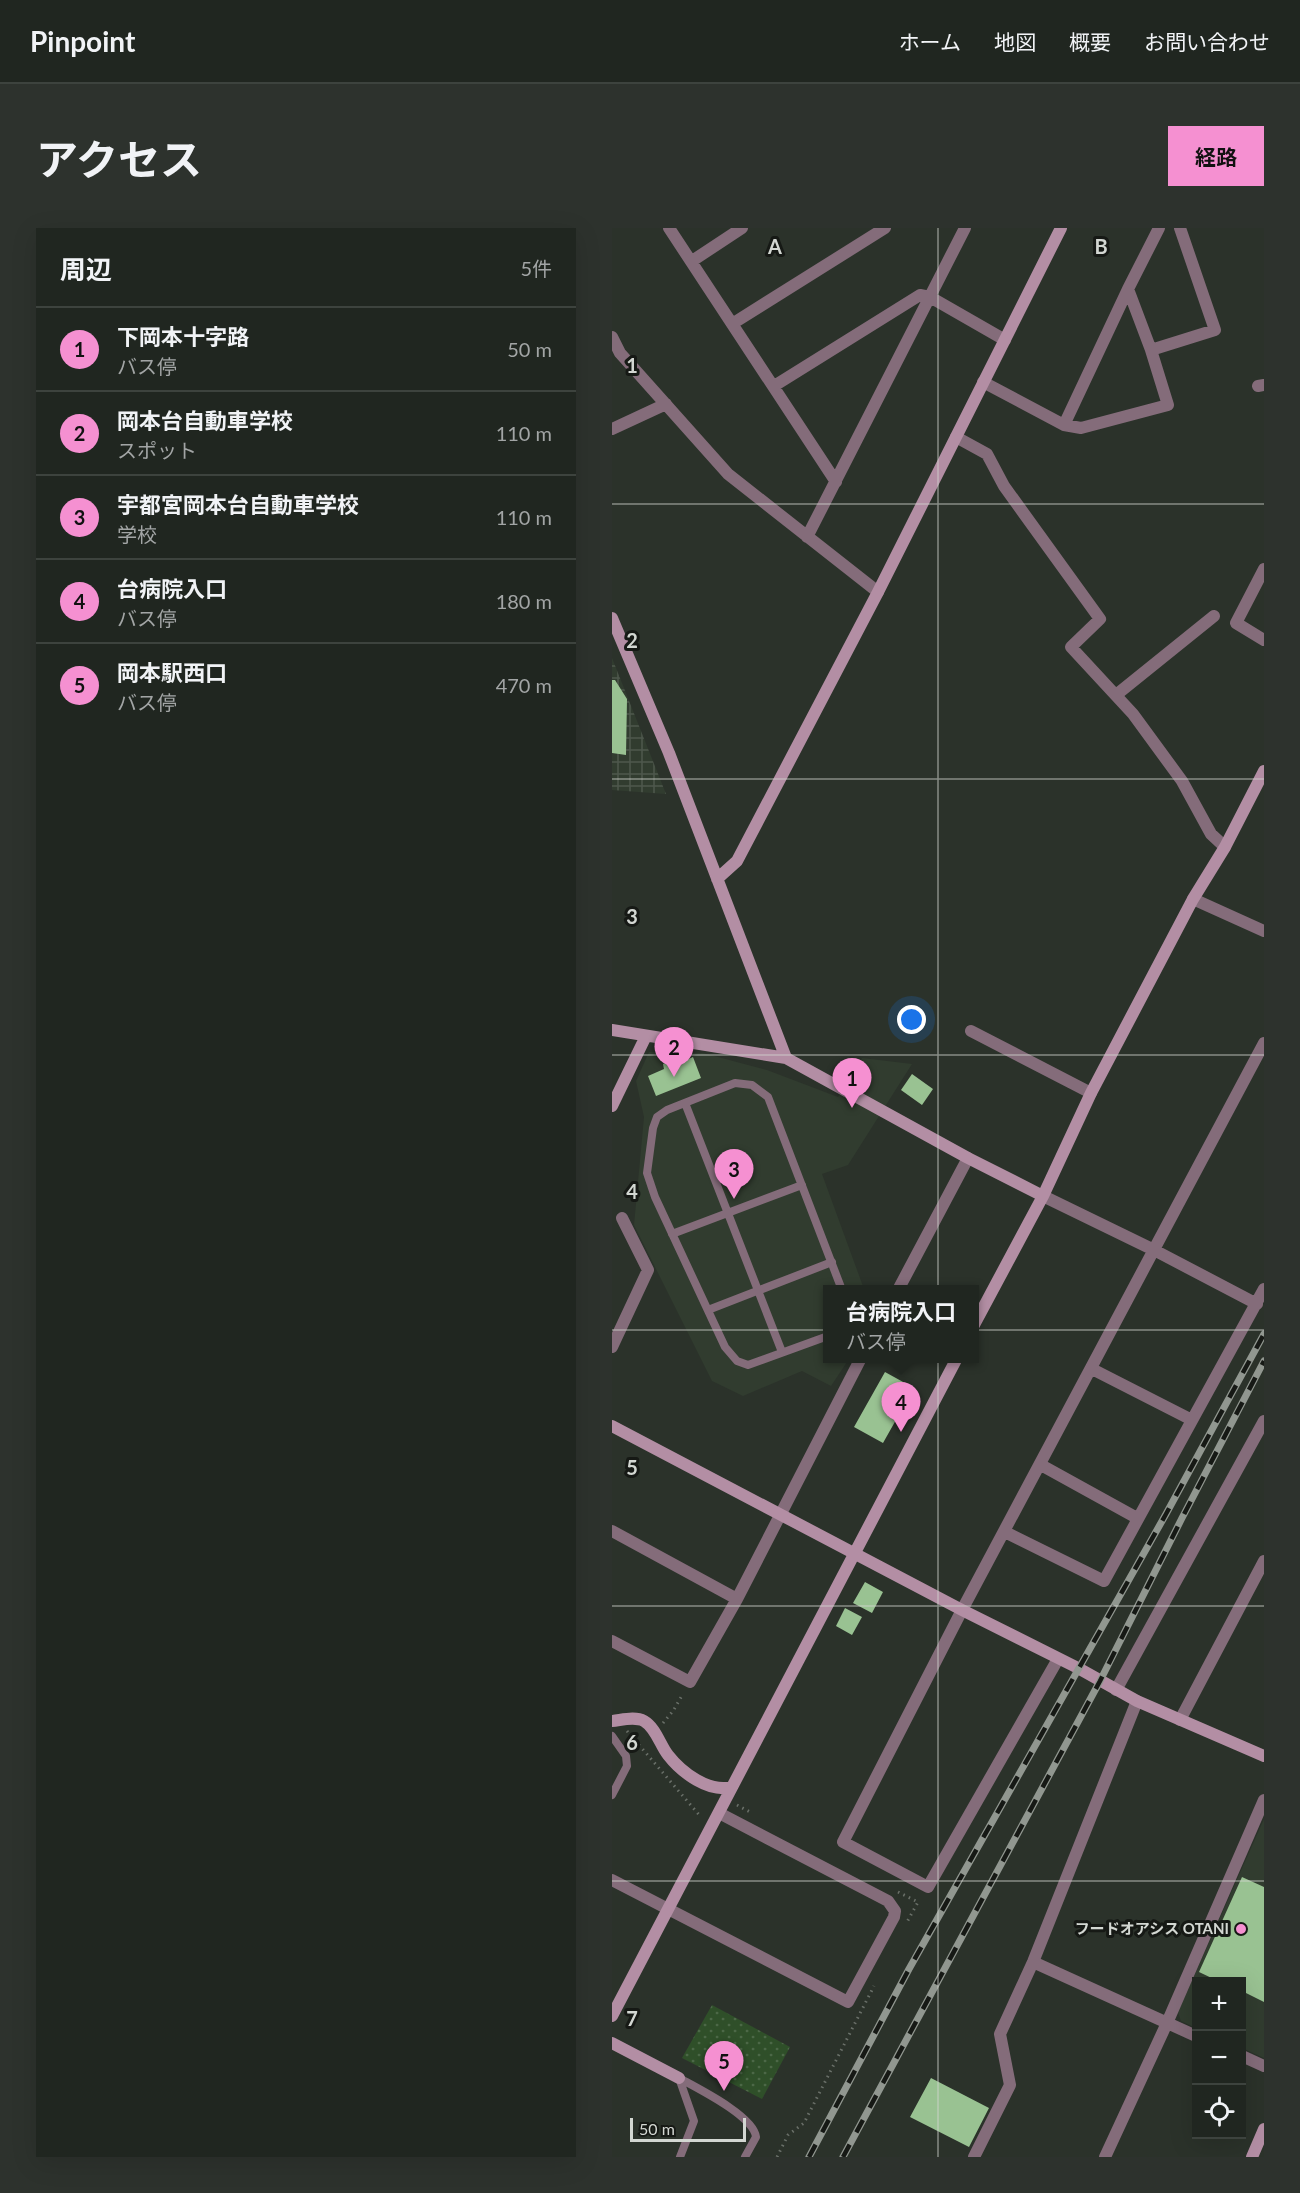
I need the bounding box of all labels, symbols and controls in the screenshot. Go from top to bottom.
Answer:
text: Pinpoint [30,24,135,58]
text: ホーム [899,29,961,54]
text: 地図 [994,29,1036,54]
text: 概要 [1069,29,1111,54]
text: お問い合わせ [1144,29,1270,54]
button: 経路 [1168,126,1264,186]
text: アクセス [36,134,202,184]
text: A [767,234,782,258]
text: B [1094,234,1108,258]
text: 周辺 [60,253,112,285]
text: 5件 [520,256,552,280]
text: 下岡本十字路 [117,323,249,350]
text: 1 [74,337,85,361]
text: 50 m [507,337,552,361]
text: 1 [626,353,638,377]
text: バス停 [117,354,177,378]
text: 岡本台自動車学校 [117,407,293,434]
text: 2 [74,421,85,445]
text: 110 m [496,421,552,445]
text: スポット [117,438,197,462]
text: 宇都宮岡本台自動車学校 [117,491,359,518]
text: 3 [74,505,85,529]
text: 110 m [496,505,552,529]
text: 学校 [117,522,157,546]
text: 台病院入口 [117,575,227,602]
text: 4 [74,589,85,613]
text: 180 m [496,589,552,613]
text: バス停 [117,606,177,630]
text: 2 [626,628,638,652]
text: 岡本駅西口 [117,659,227,686]
text: 5 [74,673,85,697]
text: 470 m [496,673,552,697]
text: バス停 [117,690,177,714]
text: 3 [626,904,638,928]
your location [897,1005,926,1034]
pin: 2 [654,1028,694,1077]
pin: 1 [832,1058,872,1108]
pin: 3 [714,1150,754,1199]
text: 4 [626,1179,638,1203]
popup [823,1285,979,1363]
text: 台病院入口 [846,1298,956,1325]
text: バス停 [846,1329,906,1353]
pin: 4 [882,1382,920,1432]
text: 5 [626,1455,638,1479]
text: 6 [626,1730,638,1754]
place label: フードオアシス OTANI [1075,1919,1229,1937]
marker: フードオアシス OTANI [1234,1922,1248,1936]
map controls [1192,1977,1246,2139]
button: + [1192,1977,1246,2031]
text: 7 [626,2006,638,2030]
button: − [1192,2031,1246,2085]
pin: 5 [704,2042,744,2091]
button: locate [1192,2085,1246,2139]
scale bar [630,2115,746,2142]
text: 50 m [639,2119,675,2138]

